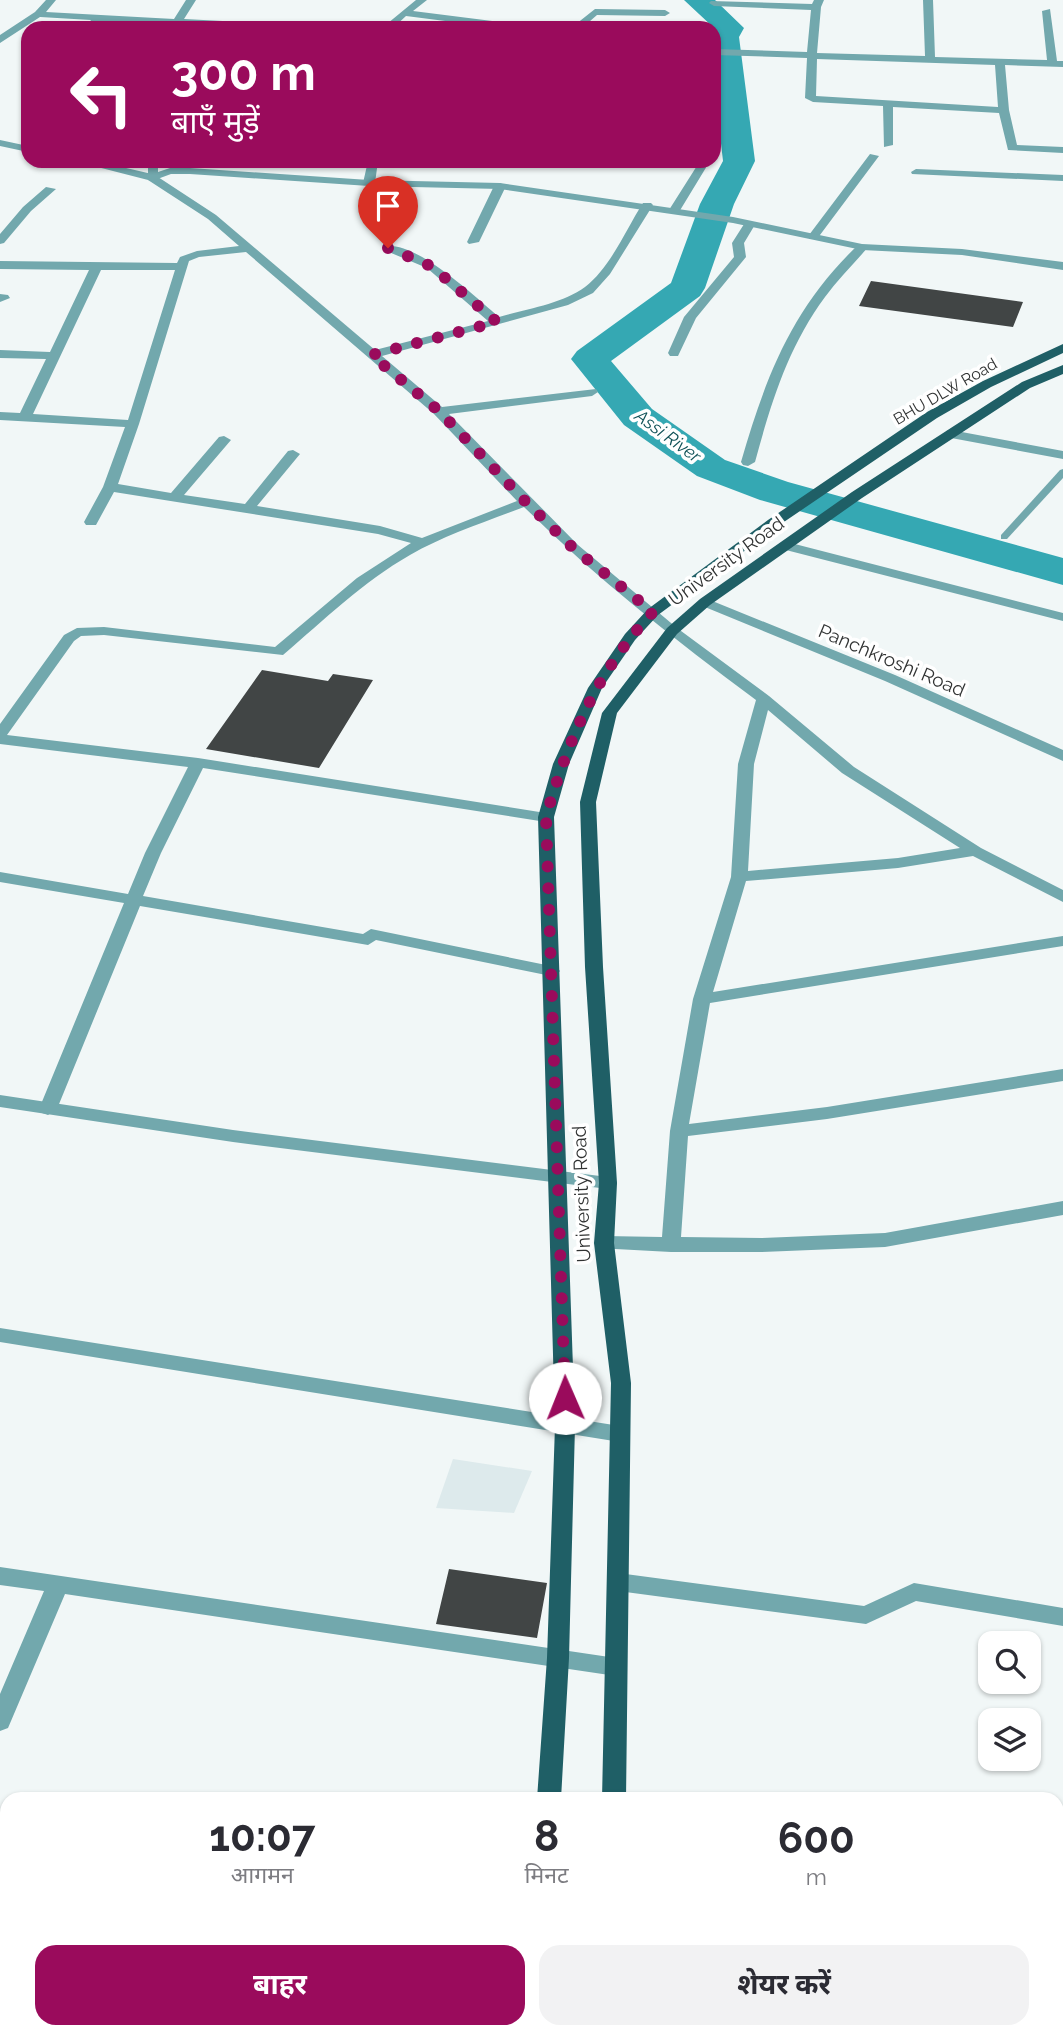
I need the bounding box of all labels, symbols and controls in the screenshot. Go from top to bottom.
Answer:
text: 300 m [171,44,316,101]
icon: left [56,49,147,140]
text: बाएँ मुड़ें [171,103,260,140]
pin [358,176,418,248]
icon: arrive [369,187,407,225]
street label: BHU DLW Road [890,354,1000,429]
water label: Assi River [630,404,706,467]
street label: University Road [664,512,788,610]
street label: Panchkroshi Road [815,619,969,701]
street label: University Road [568,1125,594,1263]
position arrow [528,1361,602,1435]
map controls [978,1631,1041,1771]
button: search [978,1631,1041,1694]
button: layers [978,1708,1041,1771]
text: 10:07 [209,1812,315,1861]
text: 8 [534,1812,559,1861]
text: 600 [778,1814,855,1863]
text: आगमन [231,1861,294,1888]
text: मिनट [525,1861,569,1888]
text: m [806,1863,827,1890]
button: बाहर [35,1945,525,2025]
button: शेयर करें [539,1945,1029,2025]

